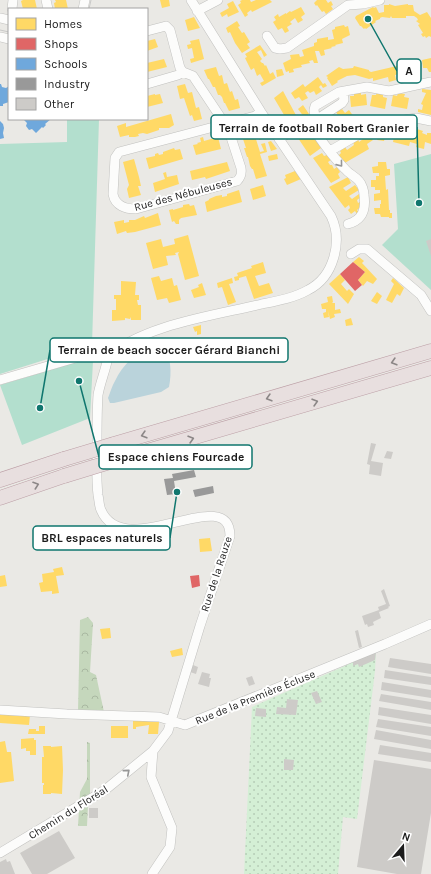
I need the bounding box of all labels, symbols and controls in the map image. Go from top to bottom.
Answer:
legend [8,8,148,120]
text: Homes [44,17,82,31]
text: Shops [44,37,78,51]
text: Schools [44,57,87,71]
callout: A [397,59,421,83]
text: A [405,64,413,78]
text: Industry [44,77,90,91]
text: Other [44,97,75,111]
callout: Terrain de football Robert Granier [211,115,417,139]
text: Terrain de football Robert Granier [219,121,409,135]
one-way arrow [336,160,343,167]
street label: Rue des Nébuleuses [133,175,234,214]
callout: Terrain de beach soccer Gérard Bianchi [50,338,288,362]
text: Terrain de beach soccer Gérard Bianchi [58,343,280,357]
one-way arrow [390,357,397,366]
one-way arrow [266,393,273,402]
one-way arrow [312,398,319,407]
one-way arrow [141,430,148,439]
one-way arrow [187,435,194,444]
callout: Espace chiens Fourcade [99,445,252,469]
text: Espace chiens Fourcade [108,450,244,464]
one-way arrow [32,481,39,490]
callout: BRL espaces naturels [33,526,170,550]
text: BRL espaces naturels [41,531,163,545]
street label: Rue de la Rauze [198,534,235,613]
street label: Rue de la Première Écluse [192,665,317,728]
one-way arrow [122,770,130,777]
street label: Chemin du Floréal [26,783,110,842]
north arrow [383,826,423,866]
text: N [400,830,412,844]

